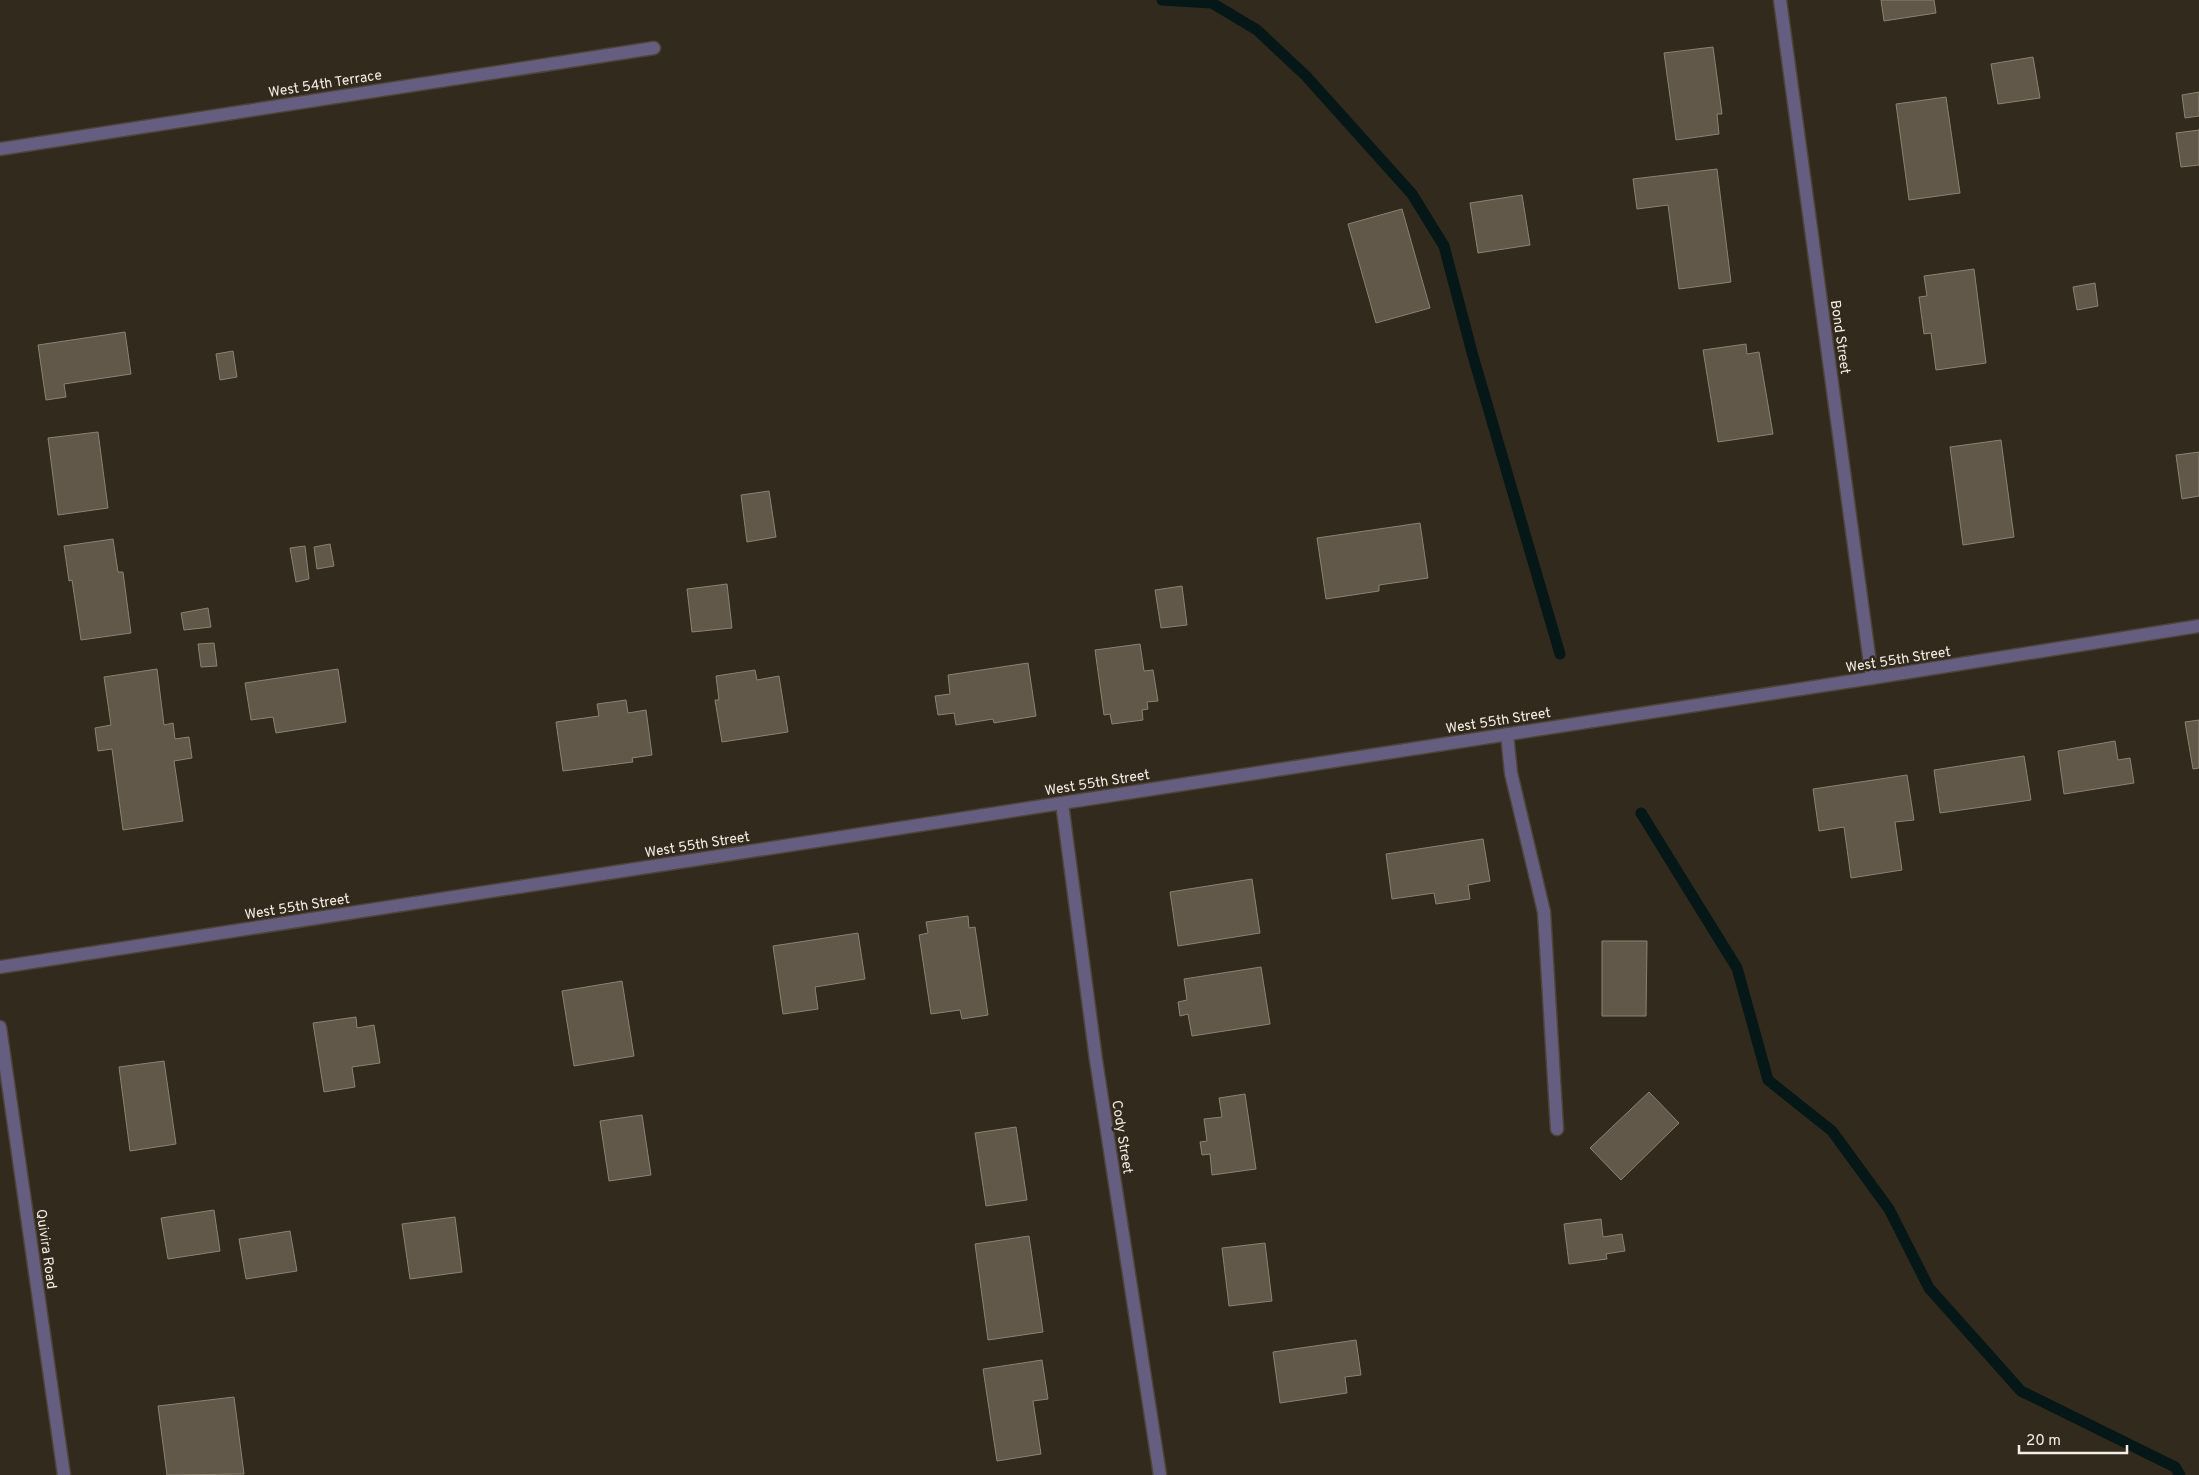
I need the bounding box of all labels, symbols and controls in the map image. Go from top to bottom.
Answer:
street label: West 54th Terrace [267,67,383,102]
street label: Bond Street [1826,299,1853,375]
street label: West 55th Street [1845,644,1952,677]
street label: West 55th Street [1445,705,1552,738]
street label: West 55th Street [1044,767,1151,800]
street label: West 55th Street [644,829,751,862]
street label: West 55th Street [244,891,351,924]
street label: Cody Street [1107,1099,1136,1175]
street label: Quivira Road [31,1208,60,1290]
scale bar [2019,1422,2126,1454]
text: 20 m [2026,1432,2061,1451]

